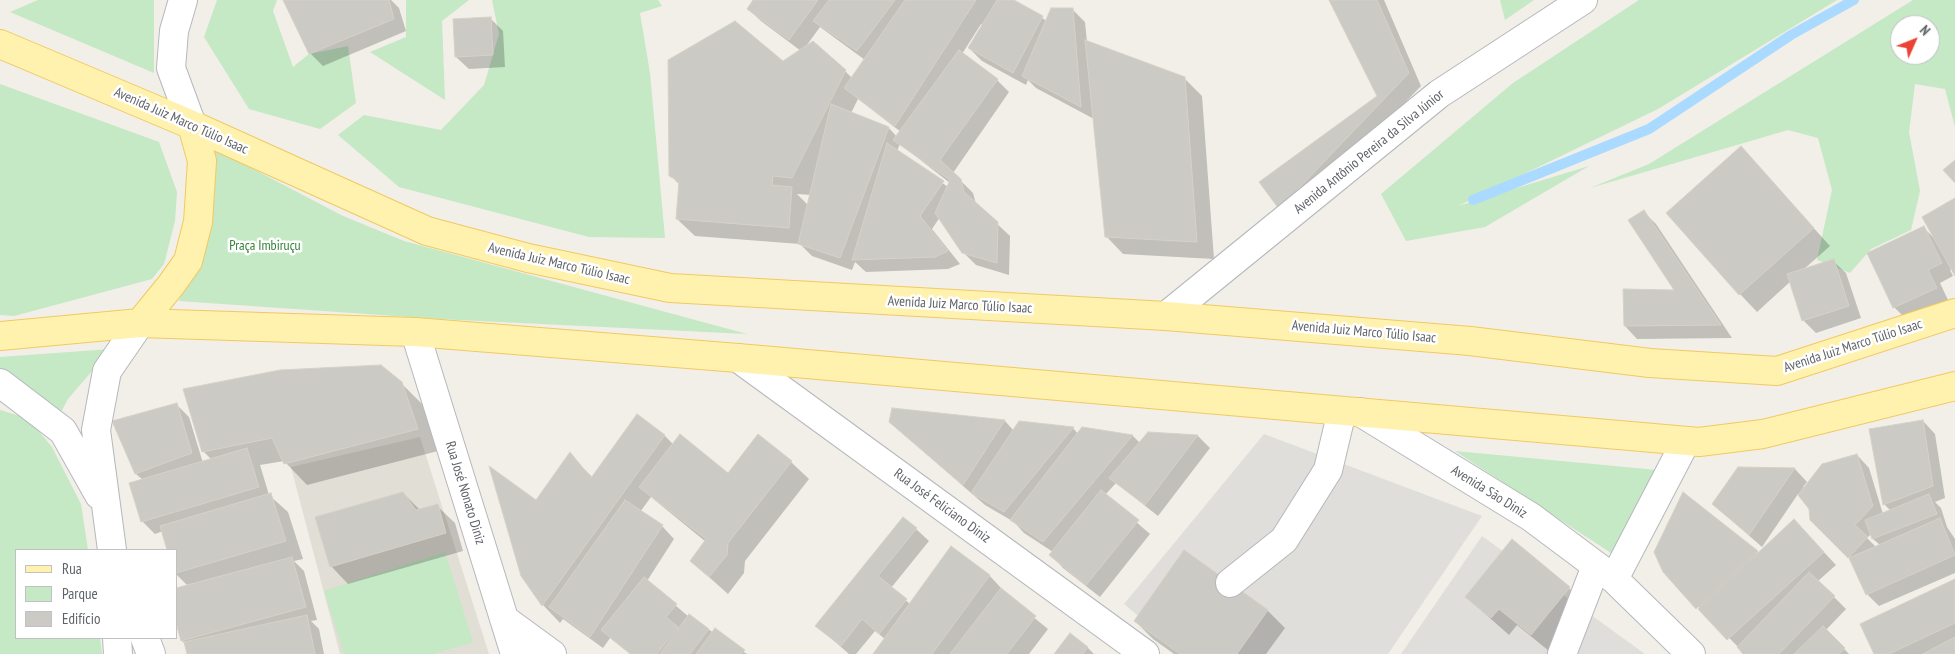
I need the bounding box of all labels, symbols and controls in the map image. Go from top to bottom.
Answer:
north arrow [1890,15,1940,65]
text: N [1916,21,1934,39]
street label: Avenida Juiz Marco Túlio Isaac [111,84,251,158]
street label: Avenida Antônio Pereira da Silva Júnior [1291,86,1447,218]
park label: Praça Imbiruçu [229,238,301,254]
street label: Avenida Juiz Marco Túlio Isaac [487,240,631,288]
street label: Avenida Juiz Marco Túlio Isaac [887,293,1033,317]
street label: Avenida Juiz Marco Túlio Isaac [1782,316,1924,376]
street label: Avenida Juiz Marco Túlio Isaac [1291,317,1437,347]
street label: Rua José Nonato Diniz [441,439,489,547]
street label: Avenida São Diniz [1448,462,1530,522]
street label: Rua José Feliciano Diniz [890,465,994,547]
legend [15,549,178,639]
text: Rua [62,559,82,578]
text: Parque [62,584,98,603]
text: Edifício [62,609,100,628]

